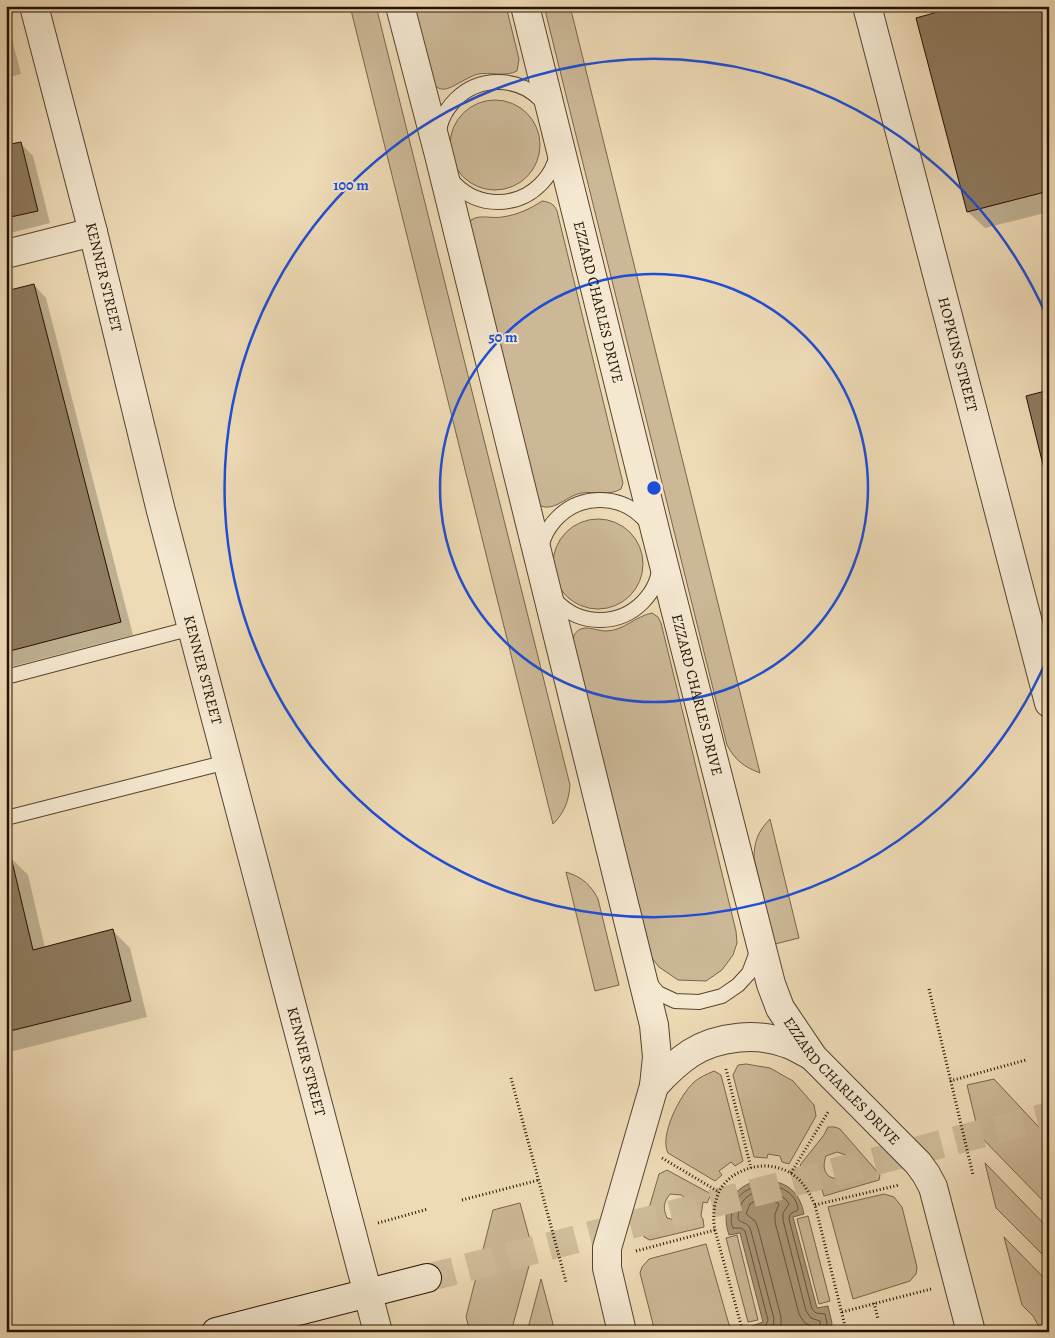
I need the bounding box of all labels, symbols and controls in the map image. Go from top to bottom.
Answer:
text: 100 m [333,175,369,195]
street label: EZZARD CHARLES DRIVE [569,219,628,385]
street label: KENNER STREET [81,220,127,335]
street label: HOPKINS STREET [933,295,983,415]
text: 50 m [488,327,518,347]
centre of rings [645,479,663,497]
street label: EZZARD CHARLES DRIVE [667,612,727,778]
street label: KENNER STREET [179,613,227,727]
street label: KENNER STREET [282,1005,331,1119]
street label: EZZARD CHARLES DRIVE [779,1013,905,1149]

